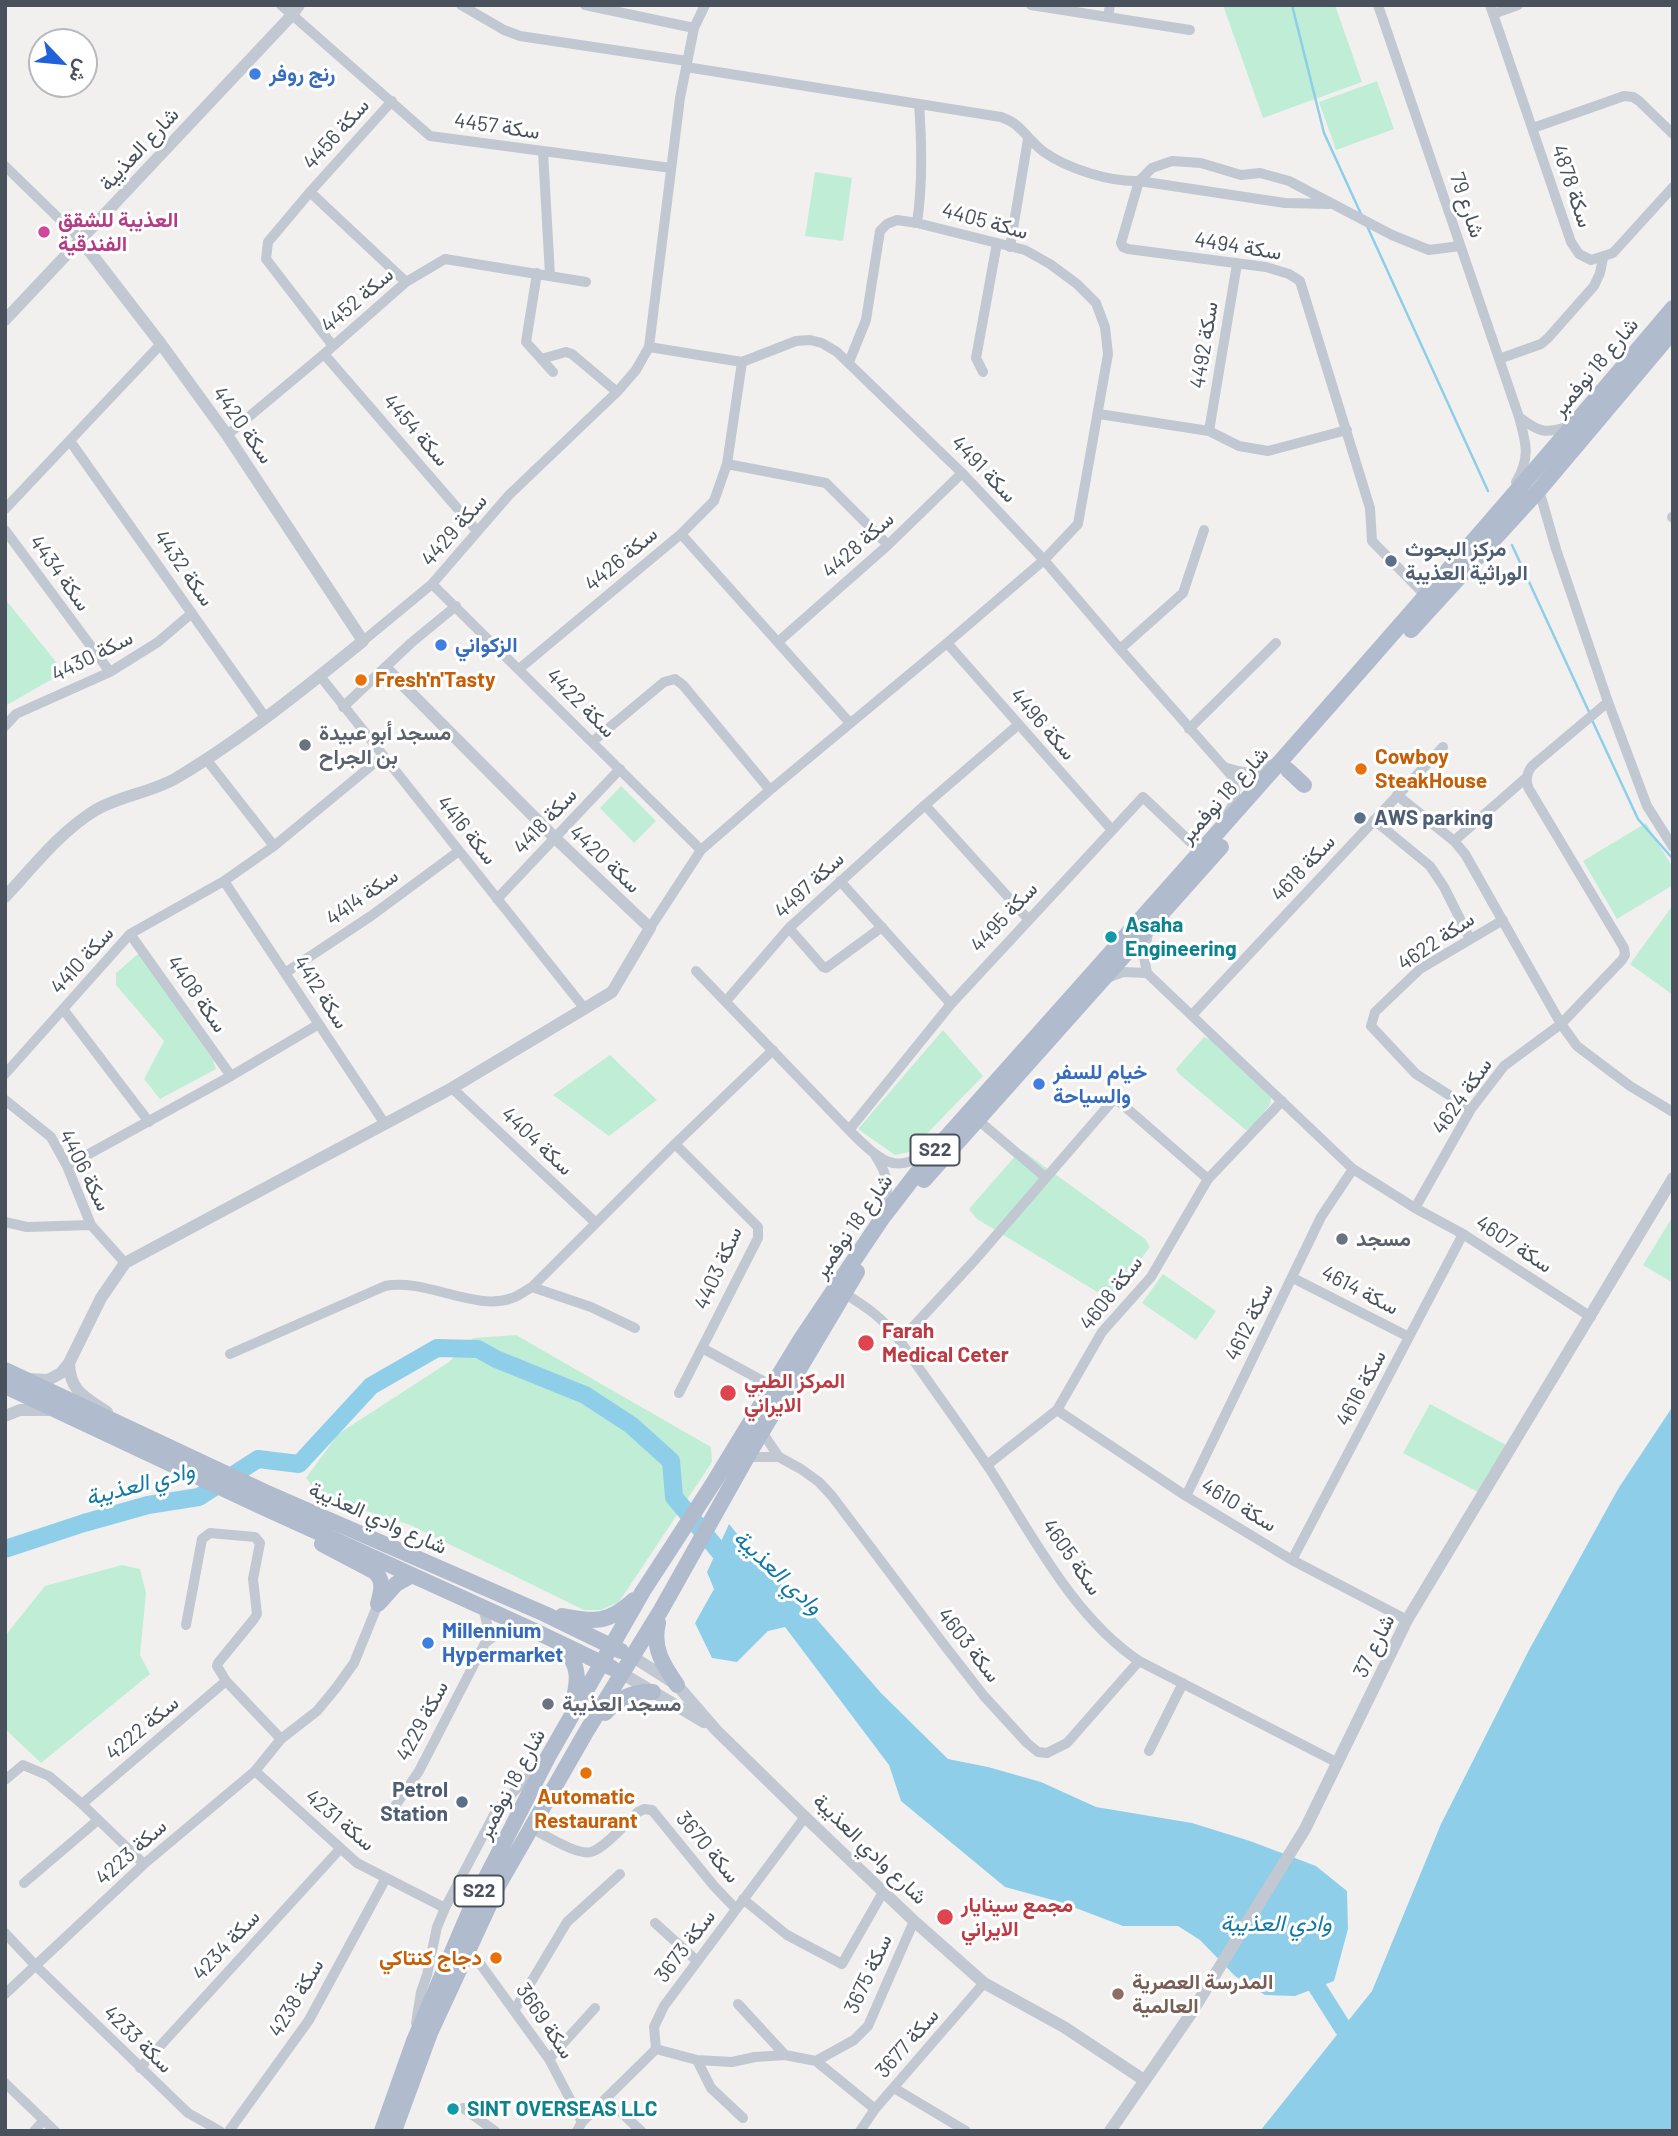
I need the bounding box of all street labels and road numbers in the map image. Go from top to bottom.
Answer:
street label: سكة 4456 [297,93,375,175]
street label: شارع العذيبة [94,102,184,196]
street label: سكة 4457 [453,108,541,144]
street label: سكة 4878 [1546,141,1598,231]
street label: 79 شارع [1444,169,1490,241]
street label: سكة 4405 [939,197,1031,245]
street label: سكة 4494 [1193,227,1283,265]
street label: سكة 4452 [316,262,398,338]
street label: سكة 4492 [1185,300,1223,390]
street label: شارع 18 نوفمبر [1546,312,1644,422]
street label: سكة 4420 [207,381,279,469]
street label: سكة 4454 [378,389,454,471]
street label: سكة 4491 [946,430,1022,508]
street label: سكة 4429 [416,489,492,571]
street label: سكة 4428 [817,506,899,584]
street label: سكة 4426 [579,521,663,597]
street label: سكة 4432 [149,525,219,611]
street label: سكة 4434 [24,530,96,616]
street label: سكة 4430 [47,625,137,687]
street label: سكة 4422 [541,663,621,743]
street label: سكة 4496 [1005,683,1081,765]
street label: شارع 18 نوفمبر [1174,742,1274,848]
street label: سكة 4418 [508,782,582,860]
street label: سكة 4416 [431,790,503,870]
street label: سكة 4420 [564,820,646,898]
street label: سكة 4618 [1266,829,1340,907]
street label: سكة 4497 [769,846,849,924]
street label: سكة 4414 [321,863,403,931]
street label: سكة 4495 [965,877,1043,957]
street label: سكة 4622 [1393,906,1479,976]
street label: سكة 4410 [45,921,119,999]
street label: سكة 4408 [161,951,233,1037]
street label: سكة 4412 [288,951,354,1033]
street label: سكة 4624 [1427,1053,1497,1139]
street label: سكة 4404 [496,1101,578,1181]
street label: سكة 4406 [54,1125,116,1215]
road number: S22 [911,1134,960,1166]
street label: شارع 18 نوفمبر [808,1169,898,1283]
street label: سكة 4607 [1471,1210,1557,1278]
street label: سكة 4403 [689,1223,747,1313]
street label: سكة 4608 [1074,1251,1148,1335]
street label: سكة 4614 [1317,1260,1403,1320]
street label: سكة 4612 [1219,1279,1279,1365]
street label: سكة 4616 [1330,1346,1392,1430]
street label: سكة 4610 [1197,1473,1281,1537]
street label: شارع وادي العذيبة [305,1476,451,1560]
street label: سكة 4605 [1037,1514,1107,1600]
street label: سكة 4603 [932,1603,1006,1687]
street label: شارع 37 [1348,1610,1400,1682]
street label: سكة 4229 [390,1677,454,1765]
street label: سكة 4222 [100,1690,184,1766]
street label: شارع 18 نوفمبر [471,1725,551,1843]
street label: سكة 4231 [300,1784,380,1856]
street label: شارع وادي العذيبة [808,1788,932,1910]
street label: سكة 3670 [671,1806,745,1888]
street label: سكة 4223 [90,1813,172,1891]
road number: S22 [454,1876,504,1907]
street label: سكة 4234 [187,1904,265,1986]
street label: سكة 3673 [649,1905,721,1987]
street label: سكة 3675 [839,1930,897,2018]
street label: سكة 4238 [263,1954,329,2042]
street label: سكة 3669 [511,1978,579,2064]
street label: سكة 4233 [98,2000,178,2078]
street label: سكة 3677 [870,2003,944,2083]

